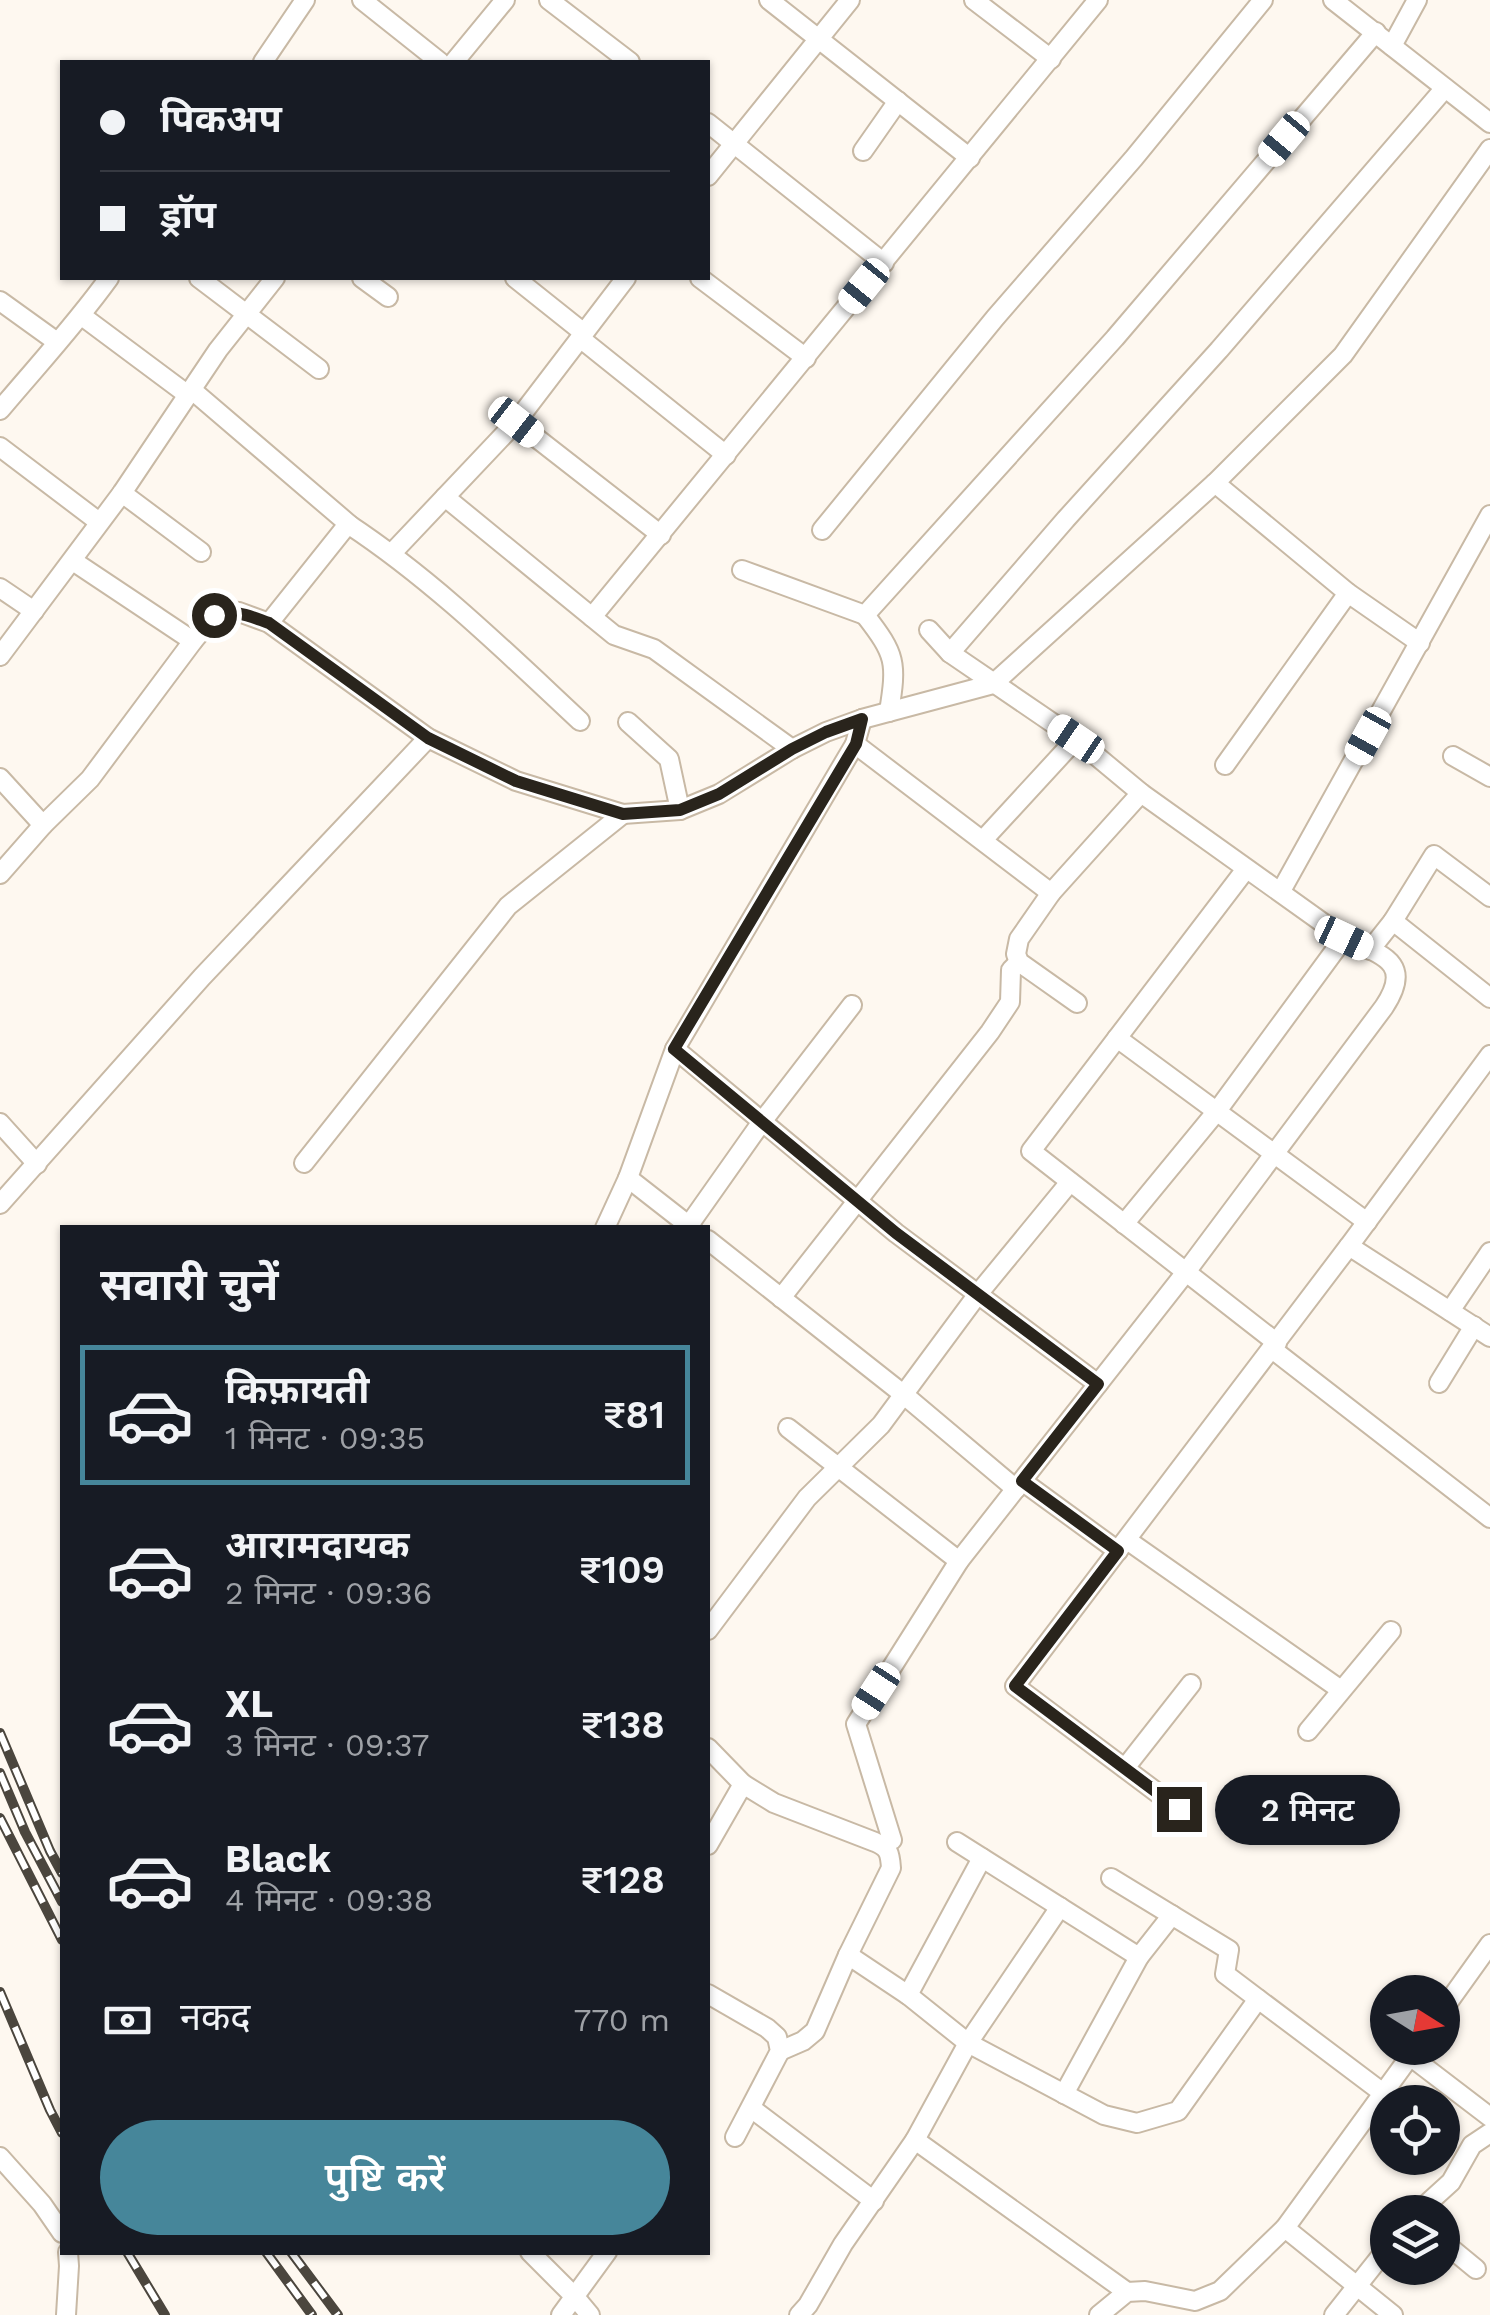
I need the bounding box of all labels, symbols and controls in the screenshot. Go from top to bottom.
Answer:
text: पिकअप [160,97,282,141]
car [1253,106,1315,172]
text: ड्रॉप [160,193,216,237]
car [833,253,895,319]
car [483,392,549,452]
route start [192,593,237,638]
car [1340,702,1396,770]
car [1043,710,1109,768]
car [1310,912,1378,964]
text: सवारी चुनें [100,1258,278,1311]
text: किफ़ायती [225,1368,369,1412]
icon: car [105,1370,195,1460]
text: ₹81 [603,1393,665,1437]
text: 1 मिनट · 09:35 [225,1419,425,1457]
text: आरामदायक [225,1523,409,1567]
icon: car [105,1525,195,1615]
text: ₹109 [579,1548,665,1592]
text: 2 मिनट · 09:36 [225,1574,432,1612]
car [847,1658,905,1724]
icon: car [105,1680,195,1770]
text: XL [225,1682,273,1726]
text: ₹138 [581,1703,665,1747]
text: 3 मिनट · 09:37 [225,1726,429,1764]
callout: 2 मिनट [1214,1774,1399,1844]
route end [1157,1787,1202,1832]
text: 2 मिनट [1261,1791,1354,1829]
icon: car [105,1835,195,1925]
text: Black [225,1837,331,1881]
text: ₹128 [581,1858,665,1902]
text: 4 मिनट · 09:38 [225,1881,433,1919]
north arrow [1370,1975,1460,2065]
map controls [1370,1975,1460,2285]
icon: cash [100,1993,155,2048]
text: नकद [180,1995,250,2039]
text: 770 m [573,2001,670,2039]
button: locate [1370,2085,1460,2175]
button: पुष्टि करें [100,2120,670,2235]
button: layers [1370,2195,1460,2285]

